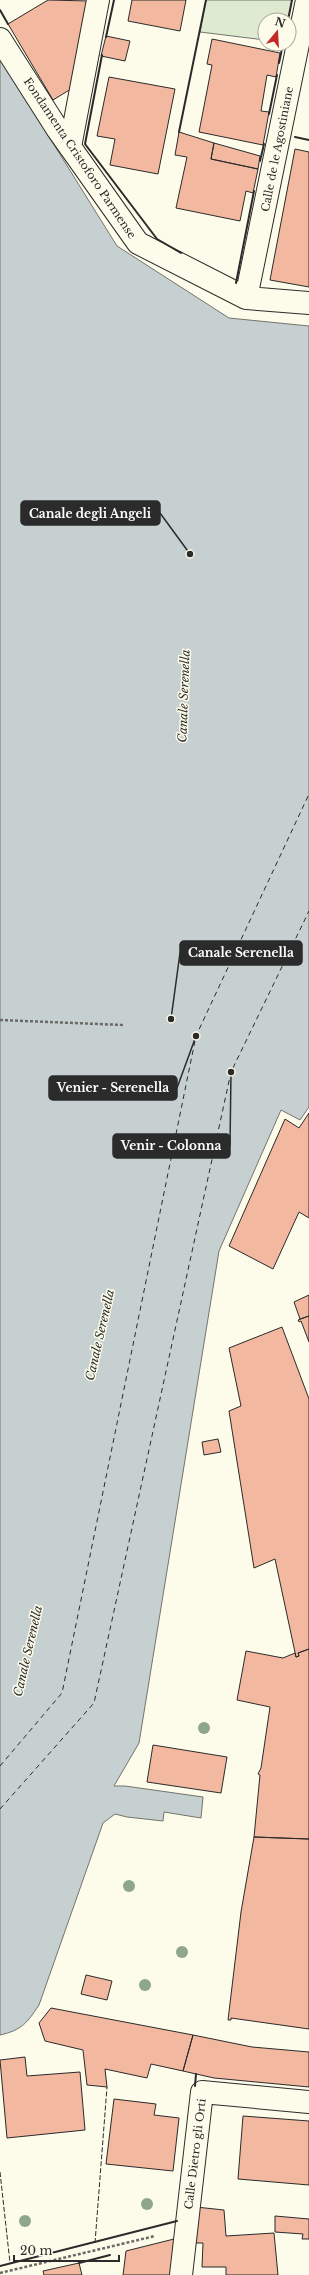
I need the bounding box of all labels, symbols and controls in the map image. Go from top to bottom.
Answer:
north arrow [257,12,297,52]
text: N [273,14,288,31]
street label: Fondamenta Cristoforo Parmense [21,75,139,241]
street label: Calle de le Agostiniane [258,85,296,213]
callout: Canale degli Angeli [21,501,160,525]
text: Canale degli Angeli [29,506,152,521]
water label: Canale Serenella [174,649,193,743]
callout: Canale Serenella [180,941,302,965]
text: Canale Serenella [188,945,294,960]
callout: Venier - Serenella [49,1076,177,1100]
text: Venier - Serenella [56,1080,169,1095]
callout: Venir - Colonna [113,1134,230,1158]
text: Venir - Colonna [120,1138,221,1153]
water label: Canale Serenella [82,1288,117,1382]
water label: Canale Serenella [10,1604,45,1698]
street label: Calle Dietro gli Orti [181,2098,209,2210]
scale bar [14,2237,119,2263]
text: 20 m [20,2243,52,2258]

